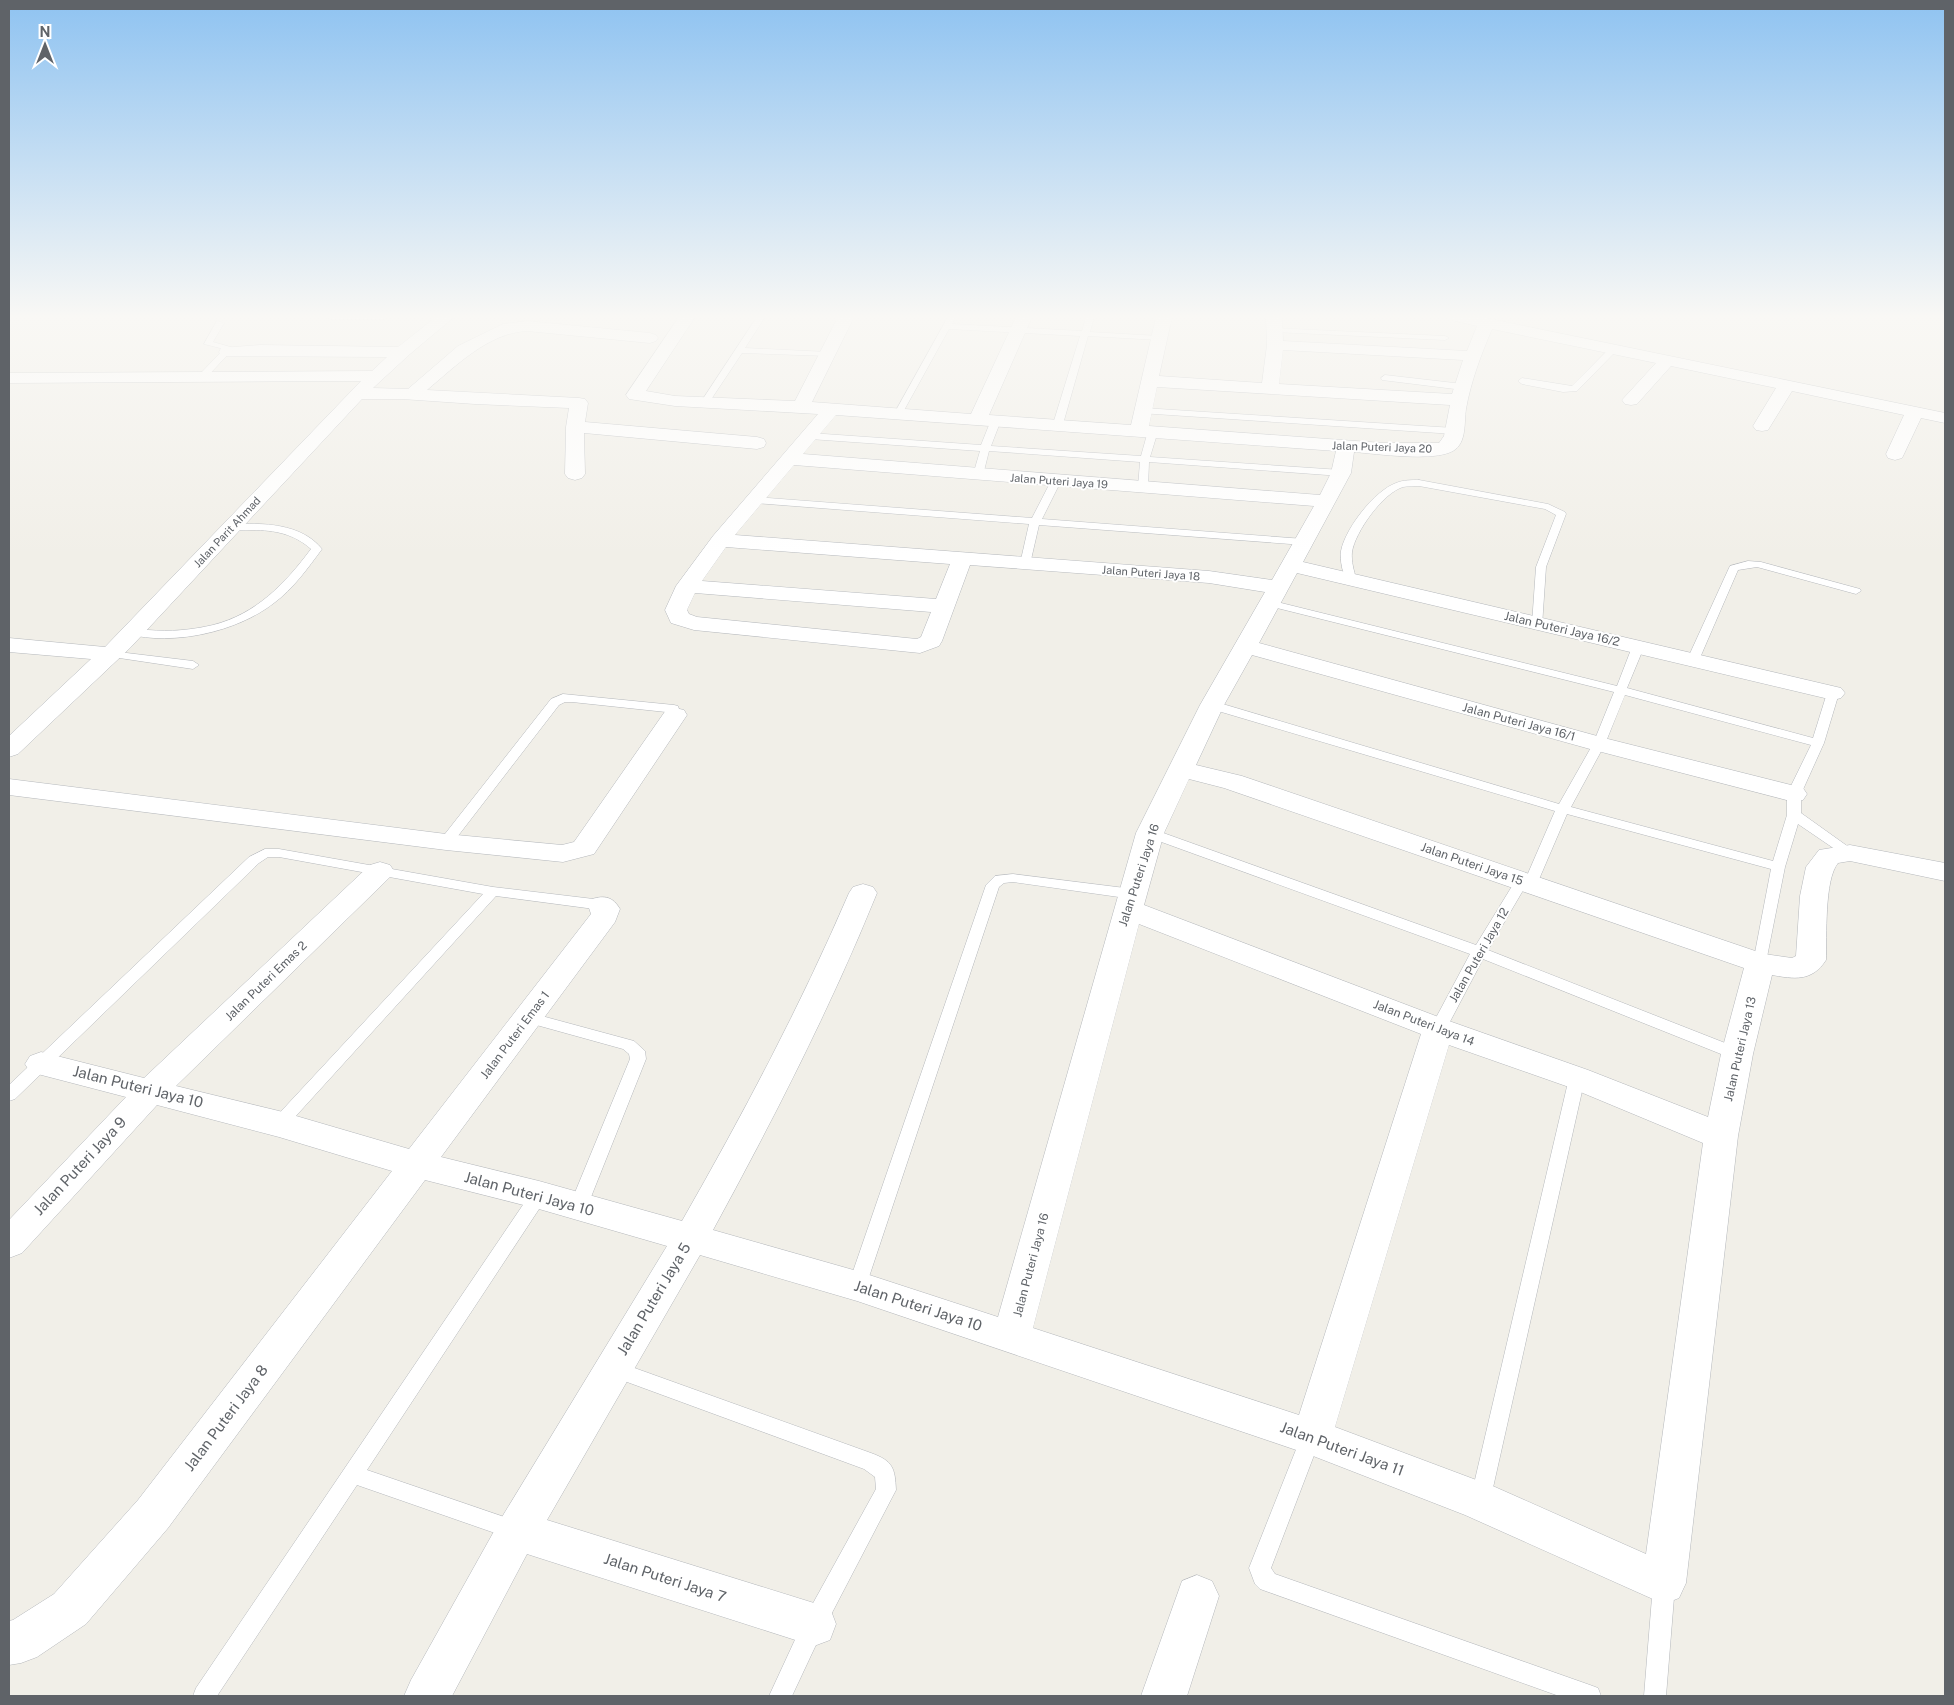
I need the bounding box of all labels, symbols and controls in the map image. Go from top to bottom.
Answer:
north arrow [20,20,70,70]
text: N [40,24,50,40]
street label: Jalan Puteri Jaya 20 [1332,439,1433,455]
street label: Jalan Puteri Jaya 19 [1010,472,1109,490]
street label: Jalan Parit Ahmad [191,494,263,570]
street label: Jalan Puteri Jaya 18 [1101,564,1201,582]
street label: Jalan Puteri Jaya 16/2 [1503,609,1621,649]
street label: Jalan Puteri Jaya 16/1 [1461,700,1577,744]
street label: Jalan Puteri Jaya 16 [1116,822,1162,928]
street label: Jalan Puteri Jaya 15 [1419,840,1525,888]
street label: Jalan Puteri Jaya 12 [1446,905,1512,1005]
street label: Jalan Puteri Emas 2 [222,938,310,1024]
street label: Jalan Puteri Emas 1 [478,989,552,1081]
street label: Jalan Puteri Jaya 13 [1721,995,1759,1103]
street label: Jalan Puteri Jaya 14 [1371,997,1477,1049]
street label: Jalan Puteri Jaya 10 [71,1062,205,1111]
street label: Jalan Puteri Jaya 9 [30,1113,129,1218]
street label: Jalan Puteri Jaya 10 [462,1168,596,1219]
street label: Jalan Puteri Jaya 16 [1010,1211,1052,1319]
street label: Jalan Puteri Jaya 5 [613,1239,694,1358]
street label: Jalan Puteri Jaya 10 [852,1277,984,1334]
street label: Jalan Puteri Jaya 8 [180,1361,271,1474]
street label: Jalan Puteri Jaya 11 [1278,1418,1406,1479]
street label: Jalan Puteri Jaya 7 [602,1550,728,1605]

